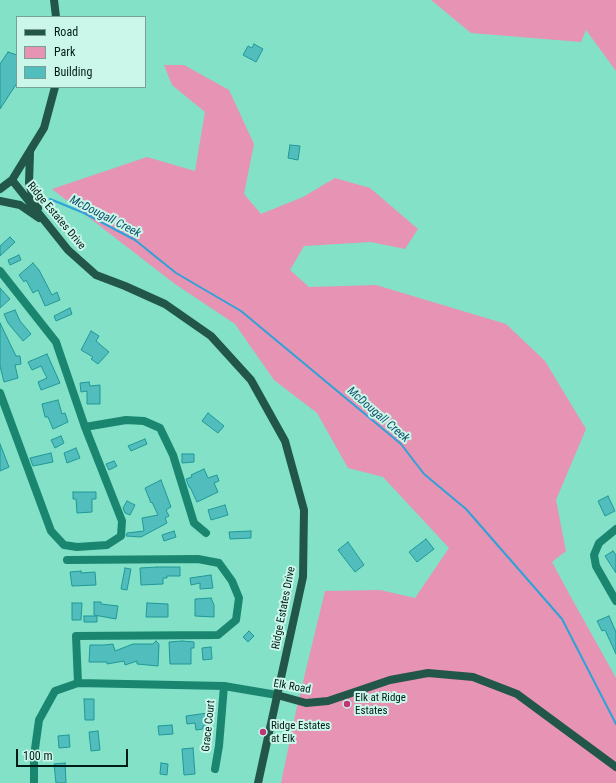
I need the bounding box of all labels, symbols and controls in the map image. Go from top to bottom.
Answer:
legend [16,16,146,88]
text: Road [54,25,78,39]
text: Park [54,45,75,59]
text: Building [54,65,92,79]
street label: Ridge Estates Drive [24,180,88,252]
water label: McDougall Creek [67,193,143,241]
water label: McDougall Creek [344,384,412,446]
street label: Ridge Estates Drive [270,566,298,650]
street label: Elk Road [272,677,312,697]
place label: Elk at Ridge Estates [355,691,406,717]
marker: Elk at Ridge Estates [342,699,352,709]
street label: Grace Court [200,700,218,752]
place label: Ridge Estates at Elk [271,719,330,745]
marker: Ridge Estates at Elk [258,727,268,737]
scale bar [18,741,130,767]
text: 100 m [23,749,53,763]

